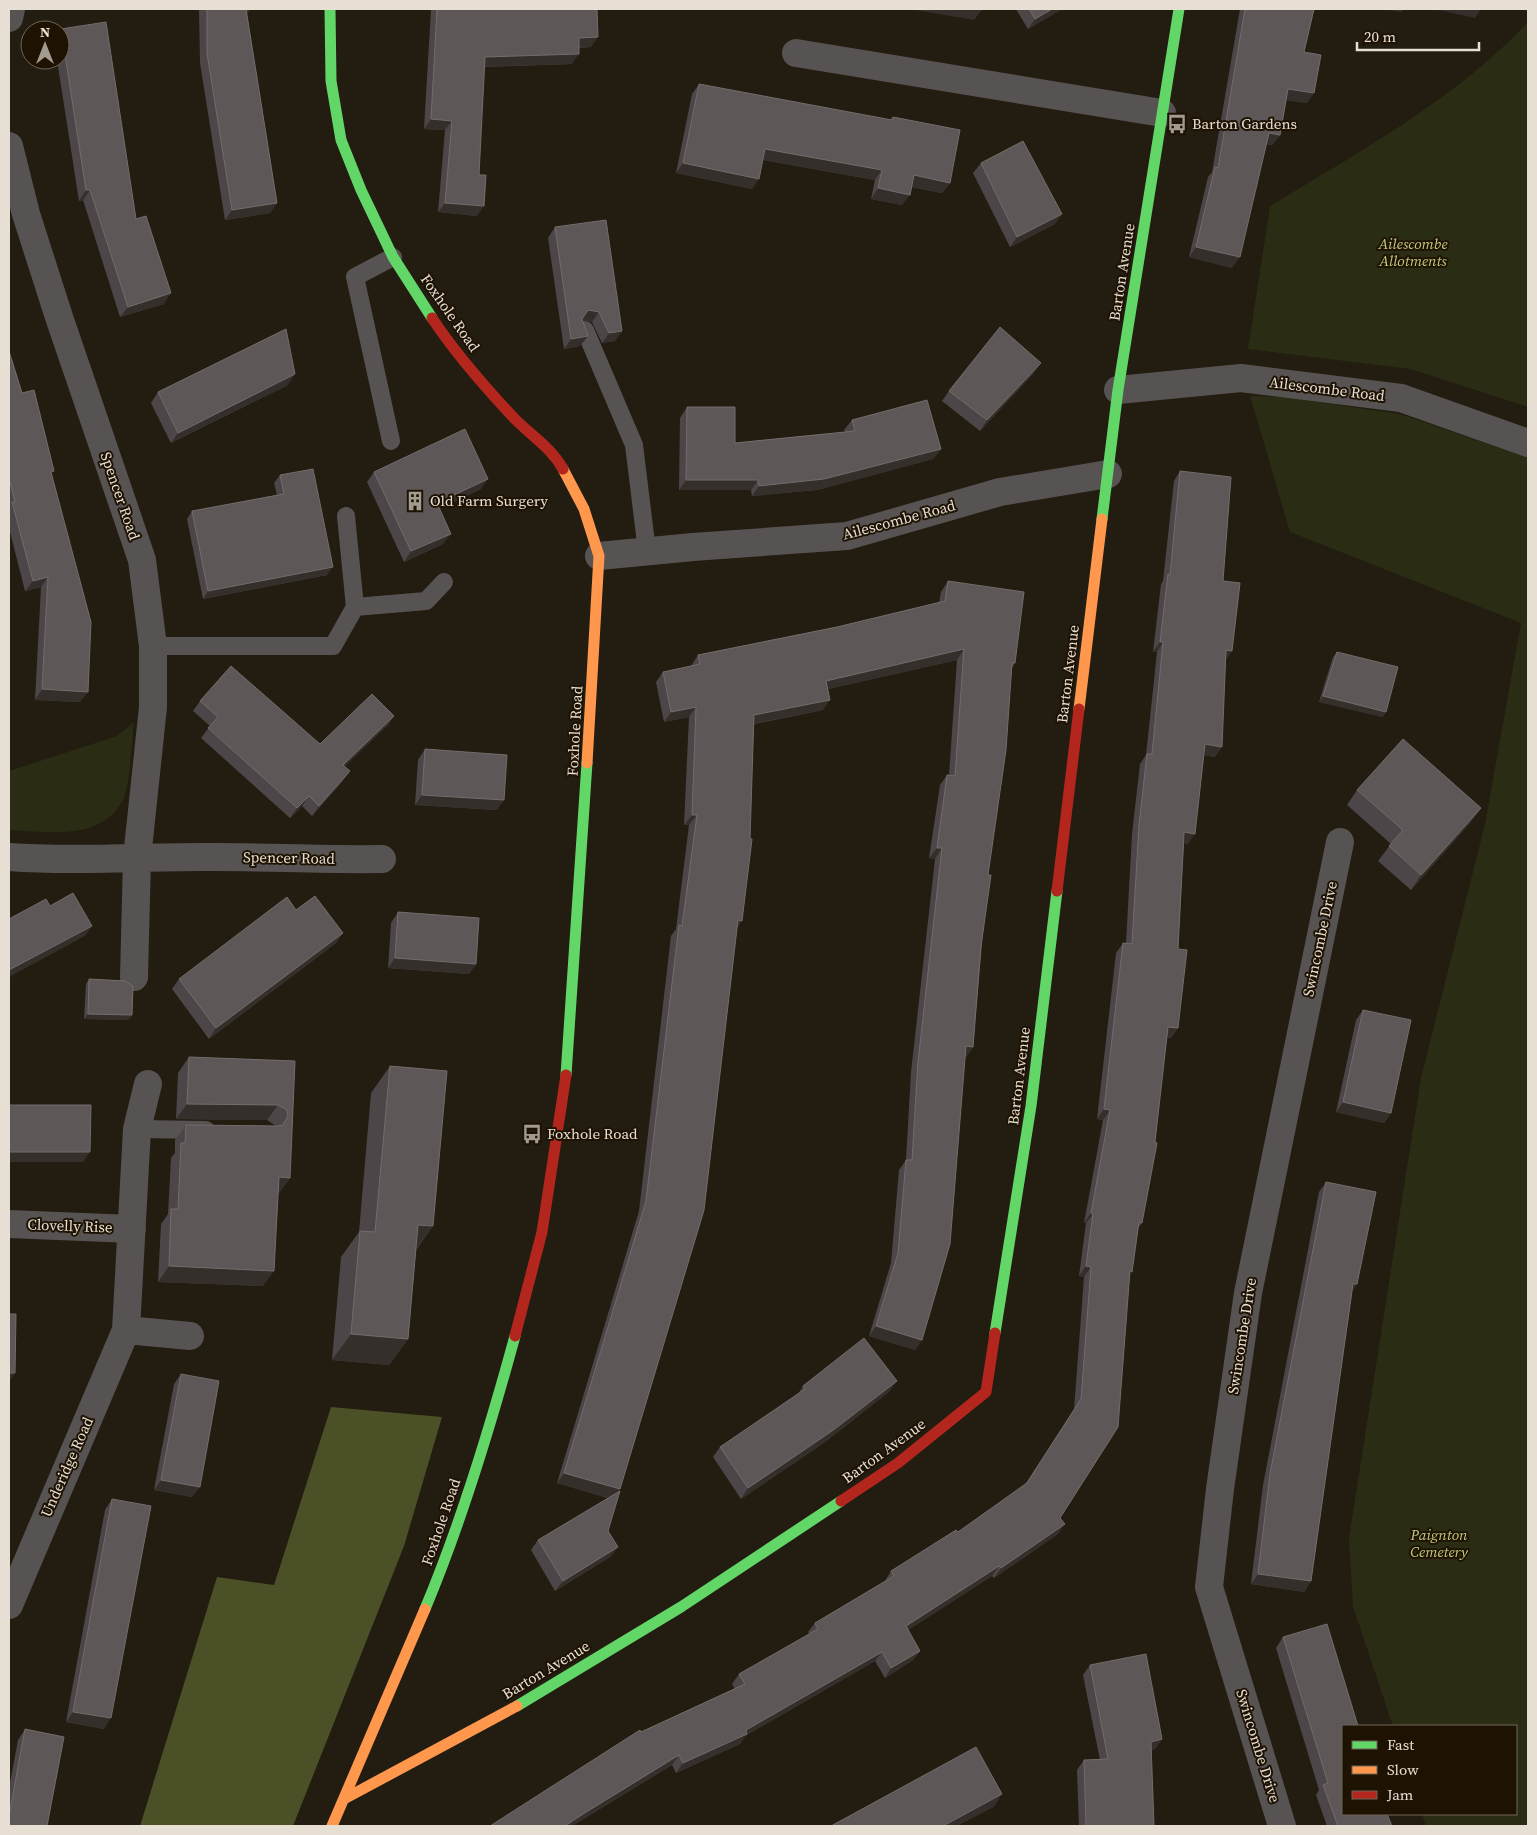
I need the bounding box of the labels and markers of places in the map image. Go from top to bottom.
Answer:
bus stop icon: Barton Gardens [1166,113,1188,135]
place label: Barton Gardens [1192,113,1297,134]
building icon: Old Farm Surgery [404,490,426,512]
place label: Old Farm Surgery [430,490,548,511]
bus stop icon: Foxhole Road [521,1123,543,1145]
place label: Foxhole Road [547,1123,638,1144]

